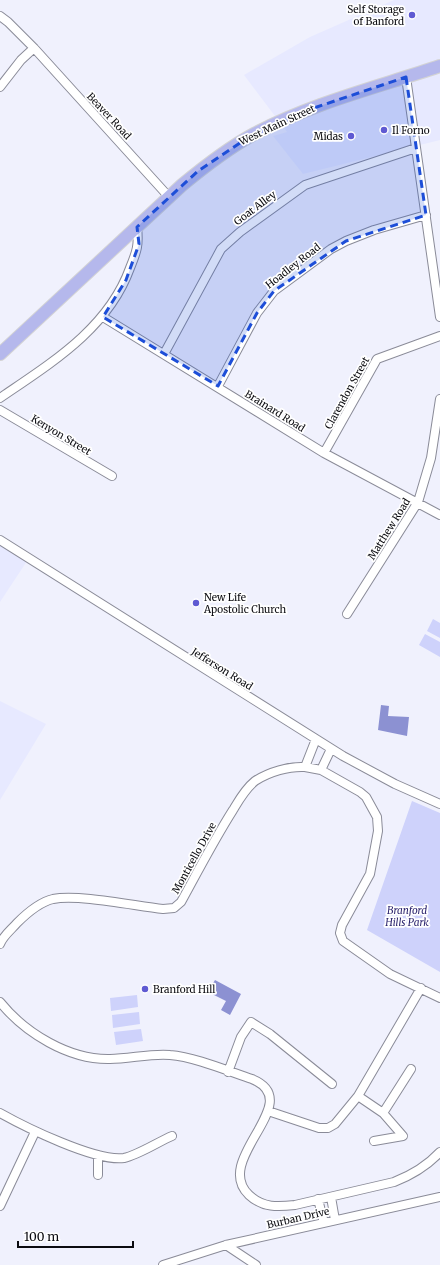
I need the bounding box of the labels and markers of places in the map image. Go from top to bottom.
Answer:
place label: Self Storage of Banford [347,3,404,28]
marker: Self Storage of Banford [407,10,417,20]
place label: Il Forno [392,124,430,137]
marker: Il Forno [379,125,389,135]
place label: Midas [314,130,343,143]
marker: Midas [346,131,356,141]
place label: New Life Apostolic Church [203,591,286,616]
marker: New Life Apostolic Church [191,598,201,608]
place label: Branford Hill [153,983,215,996]
marker: Branford Hill [140,984,150,994]

